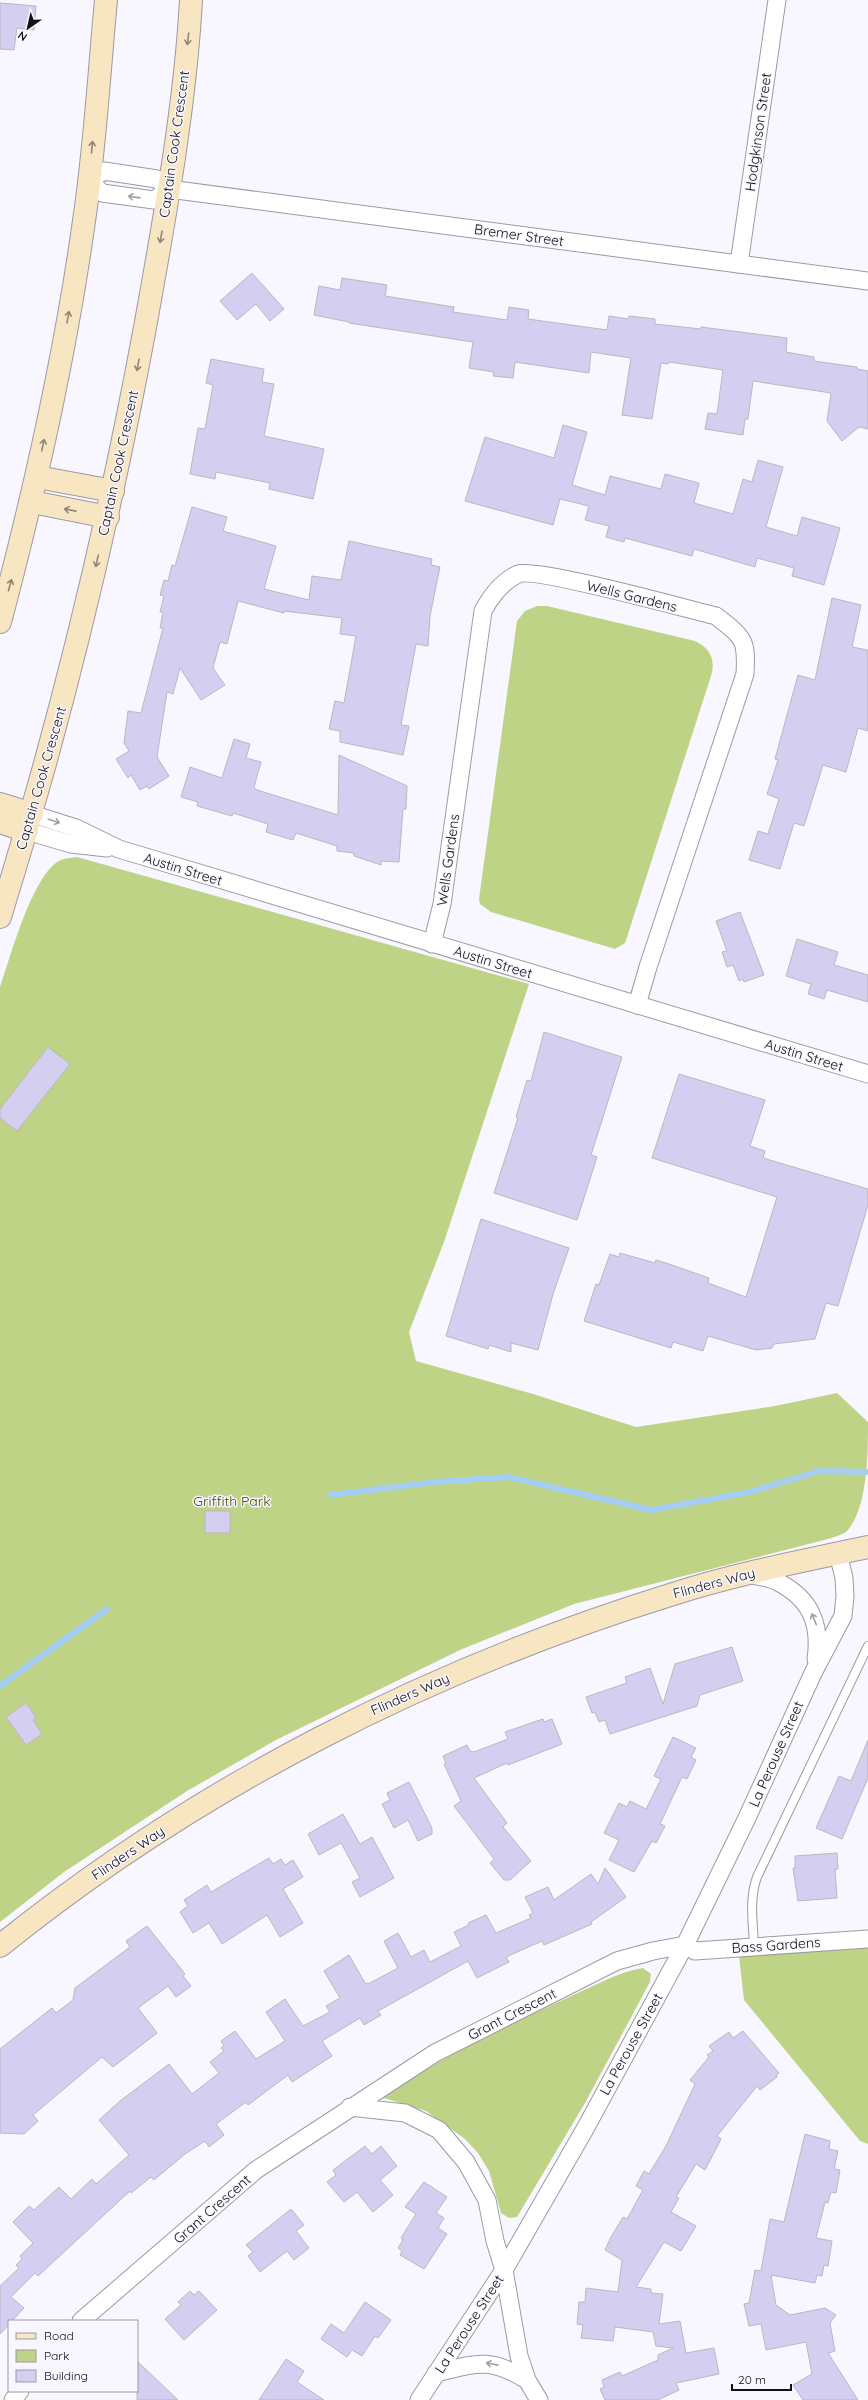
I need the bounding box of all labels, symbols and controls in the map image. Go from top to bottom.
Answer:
north arrow [8,8,48,48]
text: N [15,28,30,44]
one-way arrow [184,32,191,45]
street label: Captain Cook Crescent [155,69,193,219]
street label: Hodgkinson Street [741,71,775,192]
one-way arrow [89,141,96,154]
one-way arrow [128,193,141,201]
street label: Bremer Street [473,220,565,250]
one-way arrow [157,230,165,243]
one-way arrow [65,311,73,324]
one-way arrow [134,358,142,371]
street label: Captain Cook Crescent [94,388,142,537]
one-way arrow [40,439,48,452]
one-way arrow [64,505,77,513]
one-way arrow [93,554,101,567]
street label: Wells Gardens [585,576,679,616]
one-way arrow [7,579,14,592]
street label: Captain Cook Crescent [12,704,70,852]
street label: Wells Gardens [433,813,463,907]
one-way arrow [47,818,60,825]
street label: Austin Street [141,848,225,890]
street label: Austin Street [451,941,535,983]
street label: Austin Street [762,1034,846,1076]
park label: Griffith Park [193,1492,271,1510]
street label: Flinders Way [671,1563,757,1603]
one-way arrow [809,1614,817,1626]
street label: Flinders Way [368,1669,452,1719]
street label: La Perouse Street [745,1698,807,1810]
street label: Flinders Way [88,1822,168,1884]
street label: Bass Gardens [731,1933,821,1957]
street label: Grant Crescent [465,1984,559,2044]
street label: La Perouse Street [596,1990,667,2098]
street label: Grant Crescent [170,2170,255,2248]
street label: La Perouse Street [430,2271,508,2377]
legend [8,2320,138,2392]
text: Road [44,2328,74,2343]
text: Park [44,2348,69,2363]
one-way arrow [486,2360,499,2368]
scale bar [732,2366,791,2392]
text: Building [44,2368,88,2383]
text: 20 m [738,2372,766,2387]

